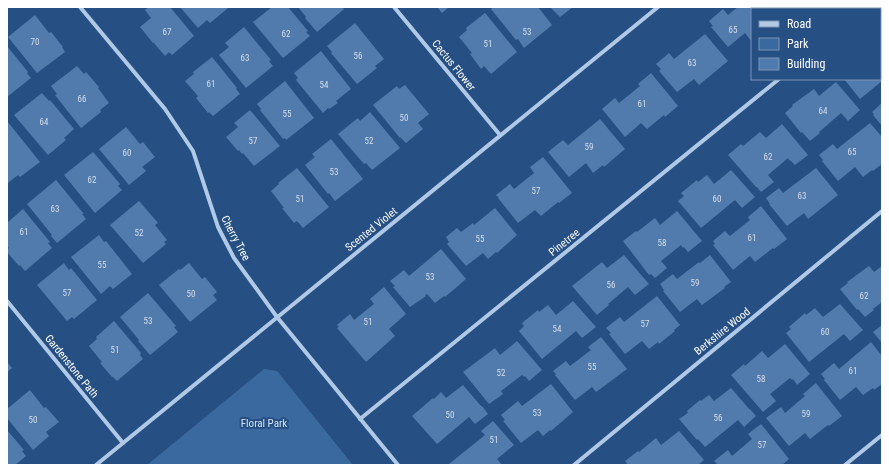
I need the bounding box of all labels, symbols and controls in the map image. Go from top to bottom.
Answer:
legend [751,8,881,80]
text: Road [787,17,811,31]
house number: 65 [729,25,738,35]
house number: 67 [163,27,172,37]
house number: 53 [523,27,531,37]
house number: 62 [282,29,291,39]
house number: 70 [31,37,39,47]
street label: Cactus Flower [429,37,478,94]
text: Park [787,37,809,51]
house number: 51 [484,39,492,49]
house number: 56 [354,51,362,61]
house number: 63 [241,53,249,63]
text: Building [787,57,825,71]
house number: 63 [688,58,696,68]
house number: 61 [207,79,215,89]
house number: 54 [320,80,329,90]
house number: 66 [78,94,86,104]
house number: 61 [638,99,646,109]
house number: 64 [819,106,828,116]
house number: 55 [283,109,292,119]
house number: 50 [400,113,408,123]
house number: 64 [40,117,49,127]
house number: 57 [249,136,258,146]
house number: 52 [365,136,374,146]
house number: 59 [585,142,593,152]
house number: 65 [848,147,857,157]
house number: 60 [123,148,131,158]
house number: 62 [764,152,773,162]
house number: 53 [330,167,338,177]
house number: 62 [88,175,97,185]
house number: 57 [532,186,541,196]
house number: 63 [798,191,806,201]
house number: 51 [296,194,304,204]
house number: 60 [713,194,721,204]
house number: 63 [51,204,59,214]
street label: Scented Violet [343,205,400,254]
street label: Cherry Tree [218,213,253,263]
street label: Pinetree [546,226,582,259]
house number: 61 [20,227,28,237]
house number: 52 [135,228,144,238]
house number: 61 [748,233,756,243]
house number: 55 [476,234,485,244]
house number: 58 [658,238,666,248]
house number: 55 [98,260,107,270]
house number: 53 [426,272,434,282]
house number: 59 [691,278,699,288]
house number: 56 [607,280,615,290]
house number: 57 [63,288,72,298]
house number: 50 [187,289,195,299]
house number: 62 [860,291,869,301]
street label: Berkshire Wood [692,305,753,358]
house number: 53 [144,316,152,326]
house number: 51 [364,317,372,327]
house number: 57 [641,319,650,329]
house number: 54 [553,324,562,334]
house number: 60 [821,327,829,337]
street label: Gardenstone Path [42,332,101,401]
house number: 51 [111,345,119,355]
house number: 55 [588,362,597,372]
house number: 61 [849,366,857,376]
house number: 52 [497,368,506,378]
house number: 58 [757,374,765,384]
house number: 53 [533,408,541,418]
house number: 59 [802,409,810,419]
house number: 50 [446,410,454,420]
house number: 56 [714,413,722,423]
house number: 50 [29,415,37,425]
park label: Floral Park [241,417,287,430]
house number: 51 [490,435,498,445]
house number: 57 [758,440,767,450]

